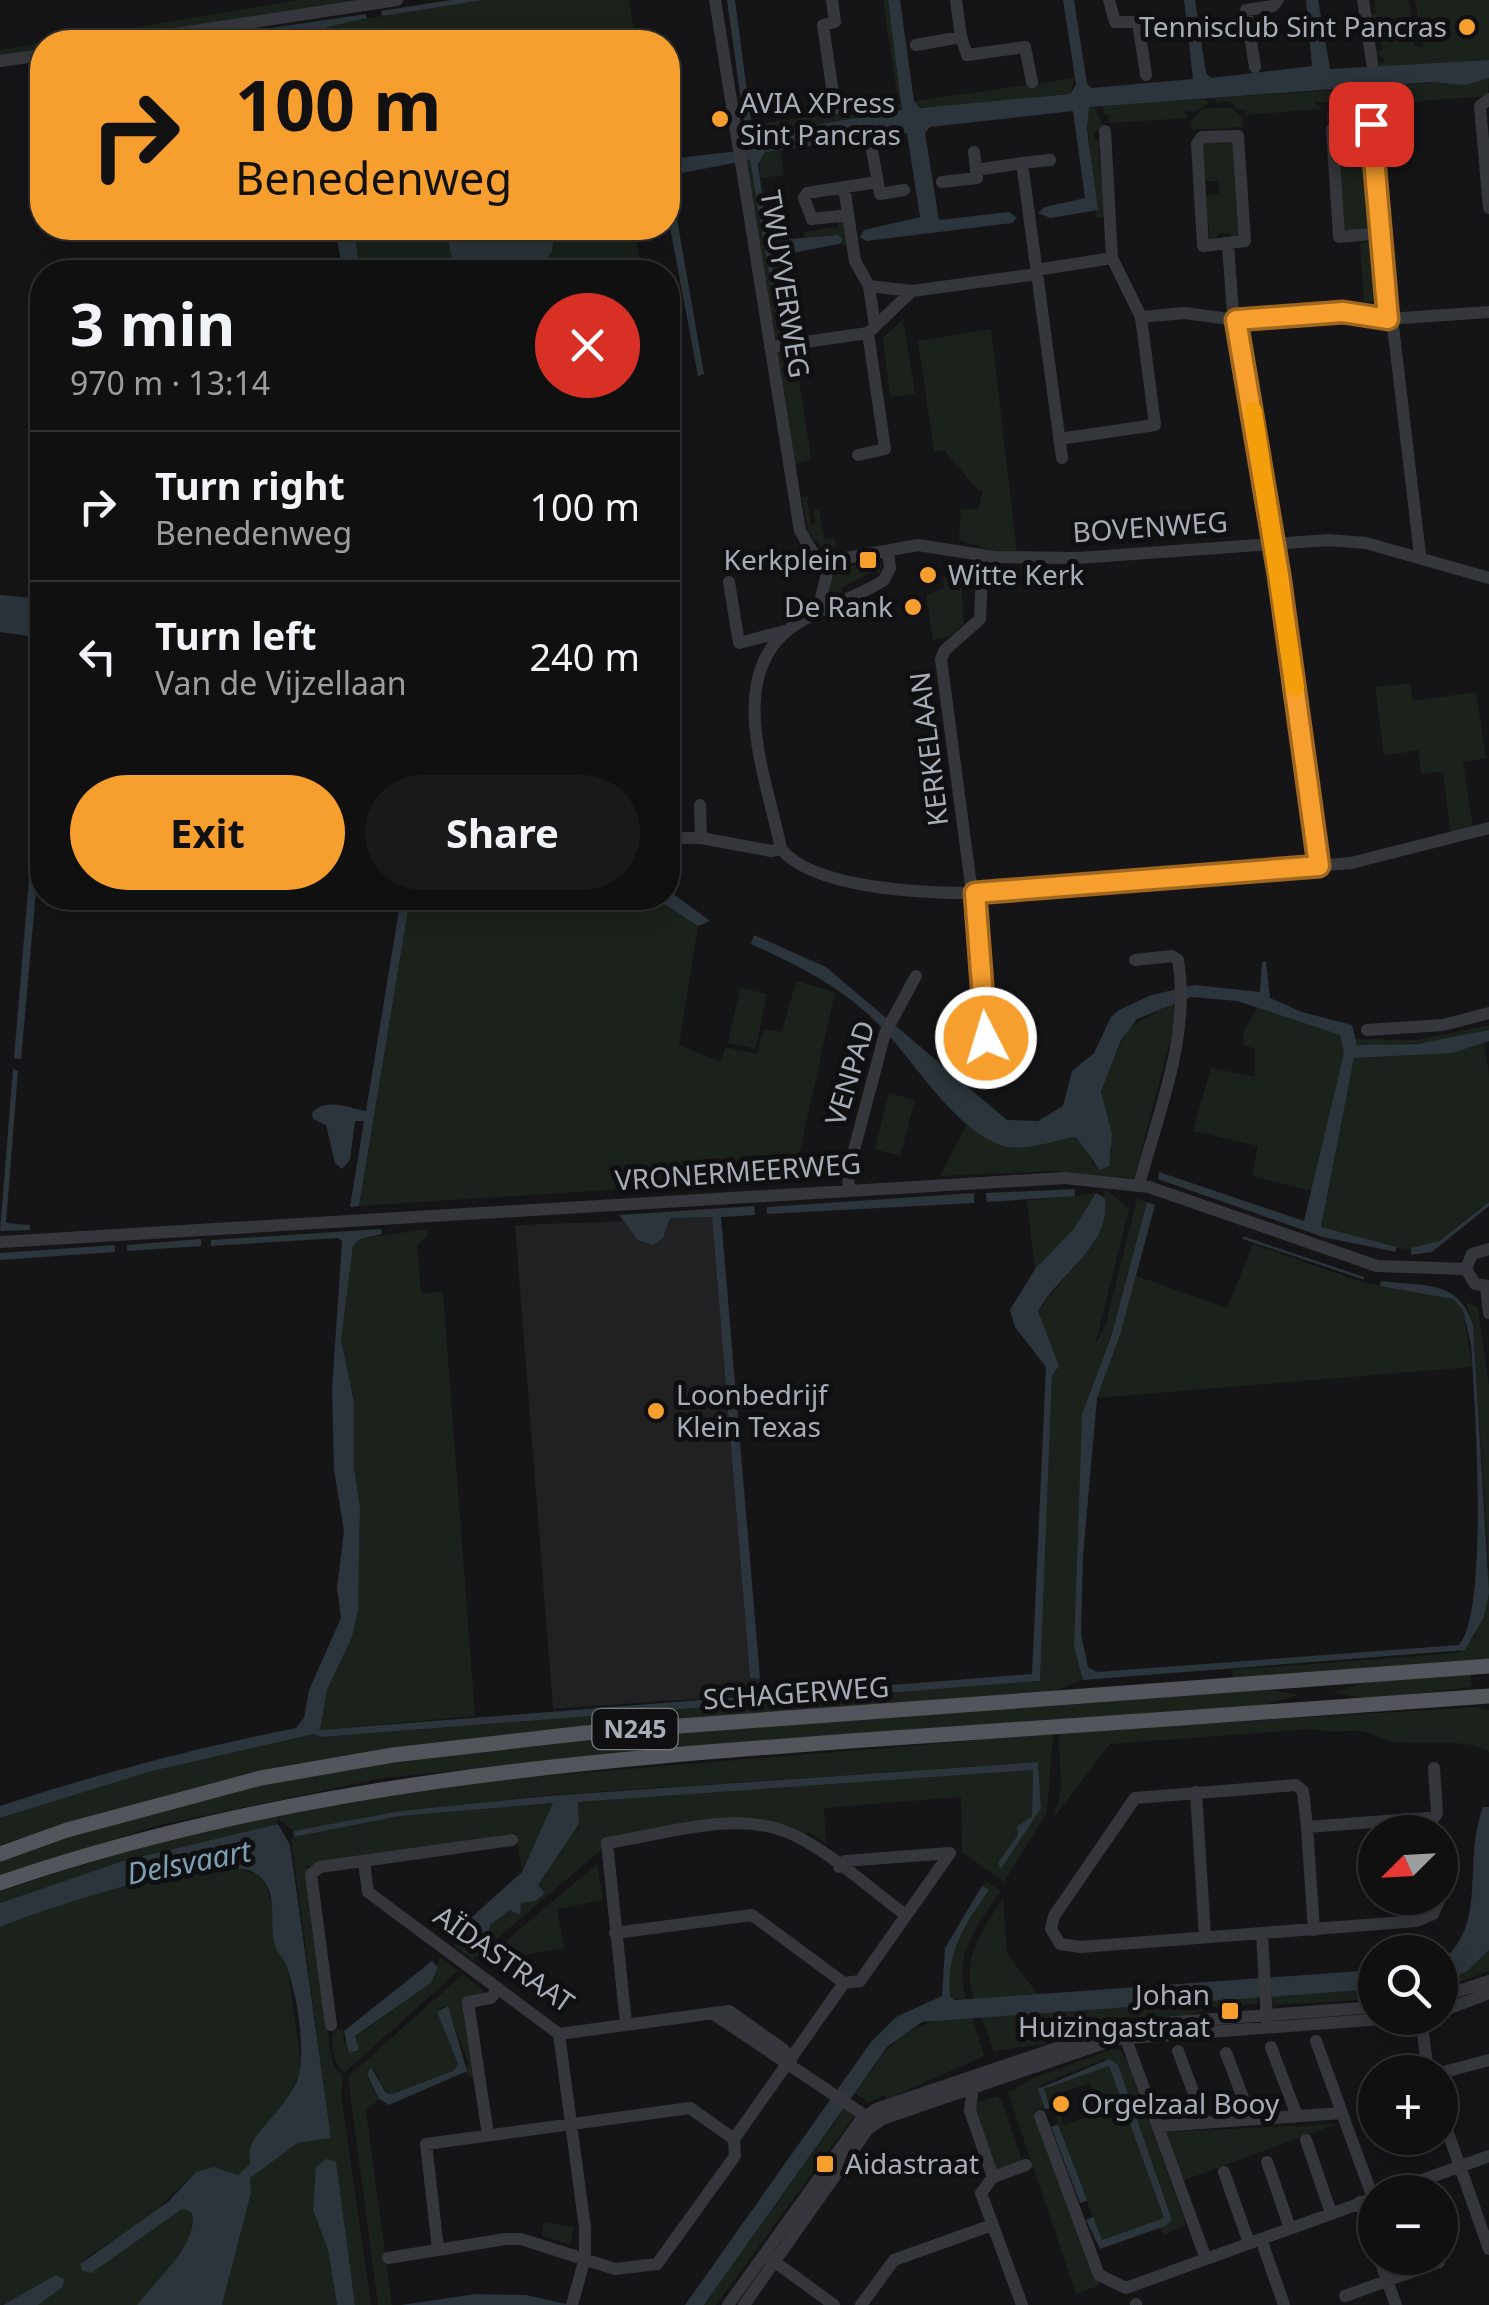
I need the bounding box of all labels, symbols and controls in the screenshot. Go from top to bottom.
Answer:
place label: Tennisclub Sint Pancras [1139,7,1447,45]
marker: Tennisclub Sint Pancras [1456,16,1478,38]
text: 100 m [235,56,442,152]
icon: right [70,70,200,200]
pin [1329,82,1414,167]
place label: AVIA XPress Sint Pancras [740,83,901,153]
icon: arrive [1344,97,1399,152]
marker: AVIA XPress Sint Pancras [709,108,731,130]
text: Benedenweg [235,147,512,208]
street label: TWUYVERWEG [752,187,820,380]
text: 3 min [70,282,235,364]
button: close [535,293,640,398]
text: 970 m · 13:14 [70,361,270,404]
text: Turn right [155,459,345,511]
icon: right [70,479,125,534]
text: 100 m [529,480,640,532]
street label: BOVENWEG [1071,502,1229,550]
text: Benedenweg [155,511,352,554]
place label: Kerkplein [724,540,848,578]
marker: Kerkplein [857,549,879,571]
place label: Witte Kerk [948,555,1084,593]
marker: Witte Kerk [917,564,939,586]
place label: De Rank [784,587,893,625]
marker: De Rank [902,596,924,618]
text: Turn left [155,609,317,661]
icon: left [70,629,125,684]
text: 240 m [529,630,640,682]
text: Van de Vijzellaan [155,661,407,704]
street label: KERKELAAN [900,670,956,828]
button: Exit [70,775,345,890]
button: Share [365,775,640,890]
position arrow [934,986,1038,1090]
street label: VENPAD [815,1016,883,1130]
street label: VRONERMEERWEG [614,1143,862,1199]
place label: Loonbedrijf Klein Texas [676,1375,829,1445]
marker: Loonbedrijf Klein Texas [645,1400,667,1422]
street label: SCHAGERWEG [702,1667,890,1717]
road number: N245 [592,1709,678,1749]
north arrow [1358,1815,1458,1915]
map controls [1358,1815,1458,2275]
water label: Delsvaart [123,1829,255,1894]
street label: AÏDASTRAAT [427,1896,583,2021]
button: search [1358,1935,1458,2035]
place label: Johan Huizingastraat [1018,1975,1210,2045]
marker: Johan Huizingastraat [1219,2000,1241,2022]
button: + [1358,2055,1458,2155]
place label: Orgelzaal Booy [1081,2084,1280,2122]
marker: Orgelzaal Booy [1050,2093,1072,2115]
place label: Aidastraat [845,2144,979,2182]
marker: Aidastraat [814,2153,836,2175]
button: − [1358,2175,1458,2275]

